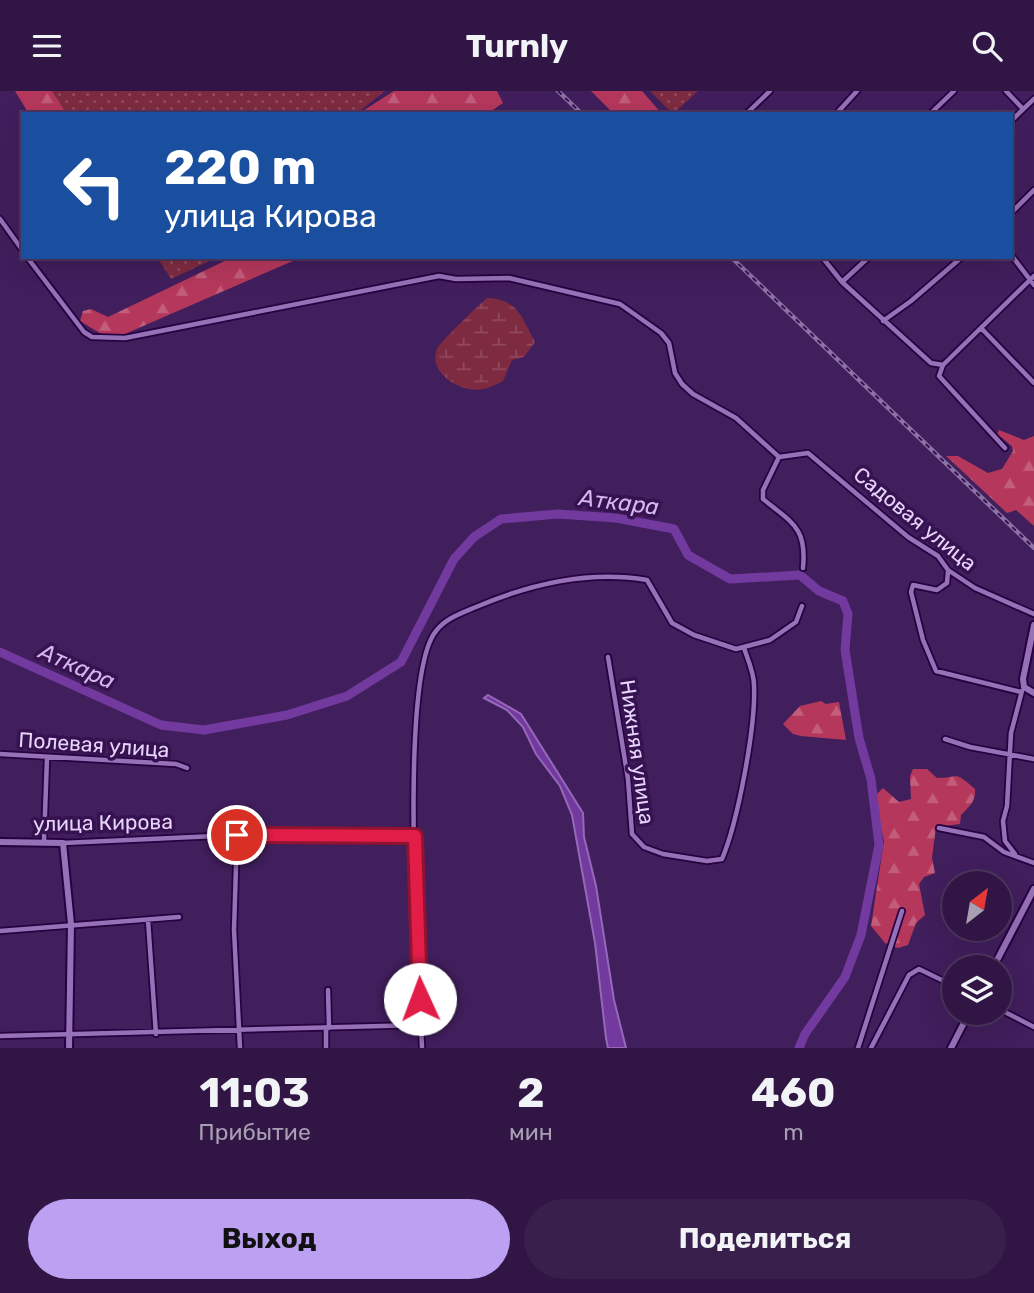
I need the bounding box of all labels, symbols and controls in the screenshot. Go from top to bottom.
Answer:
icon: menu [28,27,66,65]
text: Turnly [466,27,568,65]
icon: search [968,27,1006,65]
text: 220 m [164,138,316,196]
icon: left [49,140,140,231]
text: улица Кирова [164,197,377,235]
street label: Садовая улица [849,462,982,576]
water label: Аткара [577,483,660,521]
water label: Аткара [34,637,119,695]
street label: Нижняя улица [615,678,660,826]
street label: Полевая улица [18,727,170,762]
pin [207,805,267,865]
street label: улица Кирова [33,809,173,836]
icon: arrive [218,816,256,854]
north arrow [942,871,1012,941]
map controls [942,871,1012,1025]
button: layers [942,955,1012,1025]
position arrow [383,962,457,1036]
text: 11:03 [199,1068,310,1118]
text: 2 [517,1068,545,1118]
text: 460 [751,1068,836,1118]
text: Прибытие [198,1118,311,1146]
text: мин [509,1118,553,1146]
text: m [783,1118,804,1146]
button: Выход [28,1199,510,1279]
button: Поделиться [524,1199,1006,1279]

